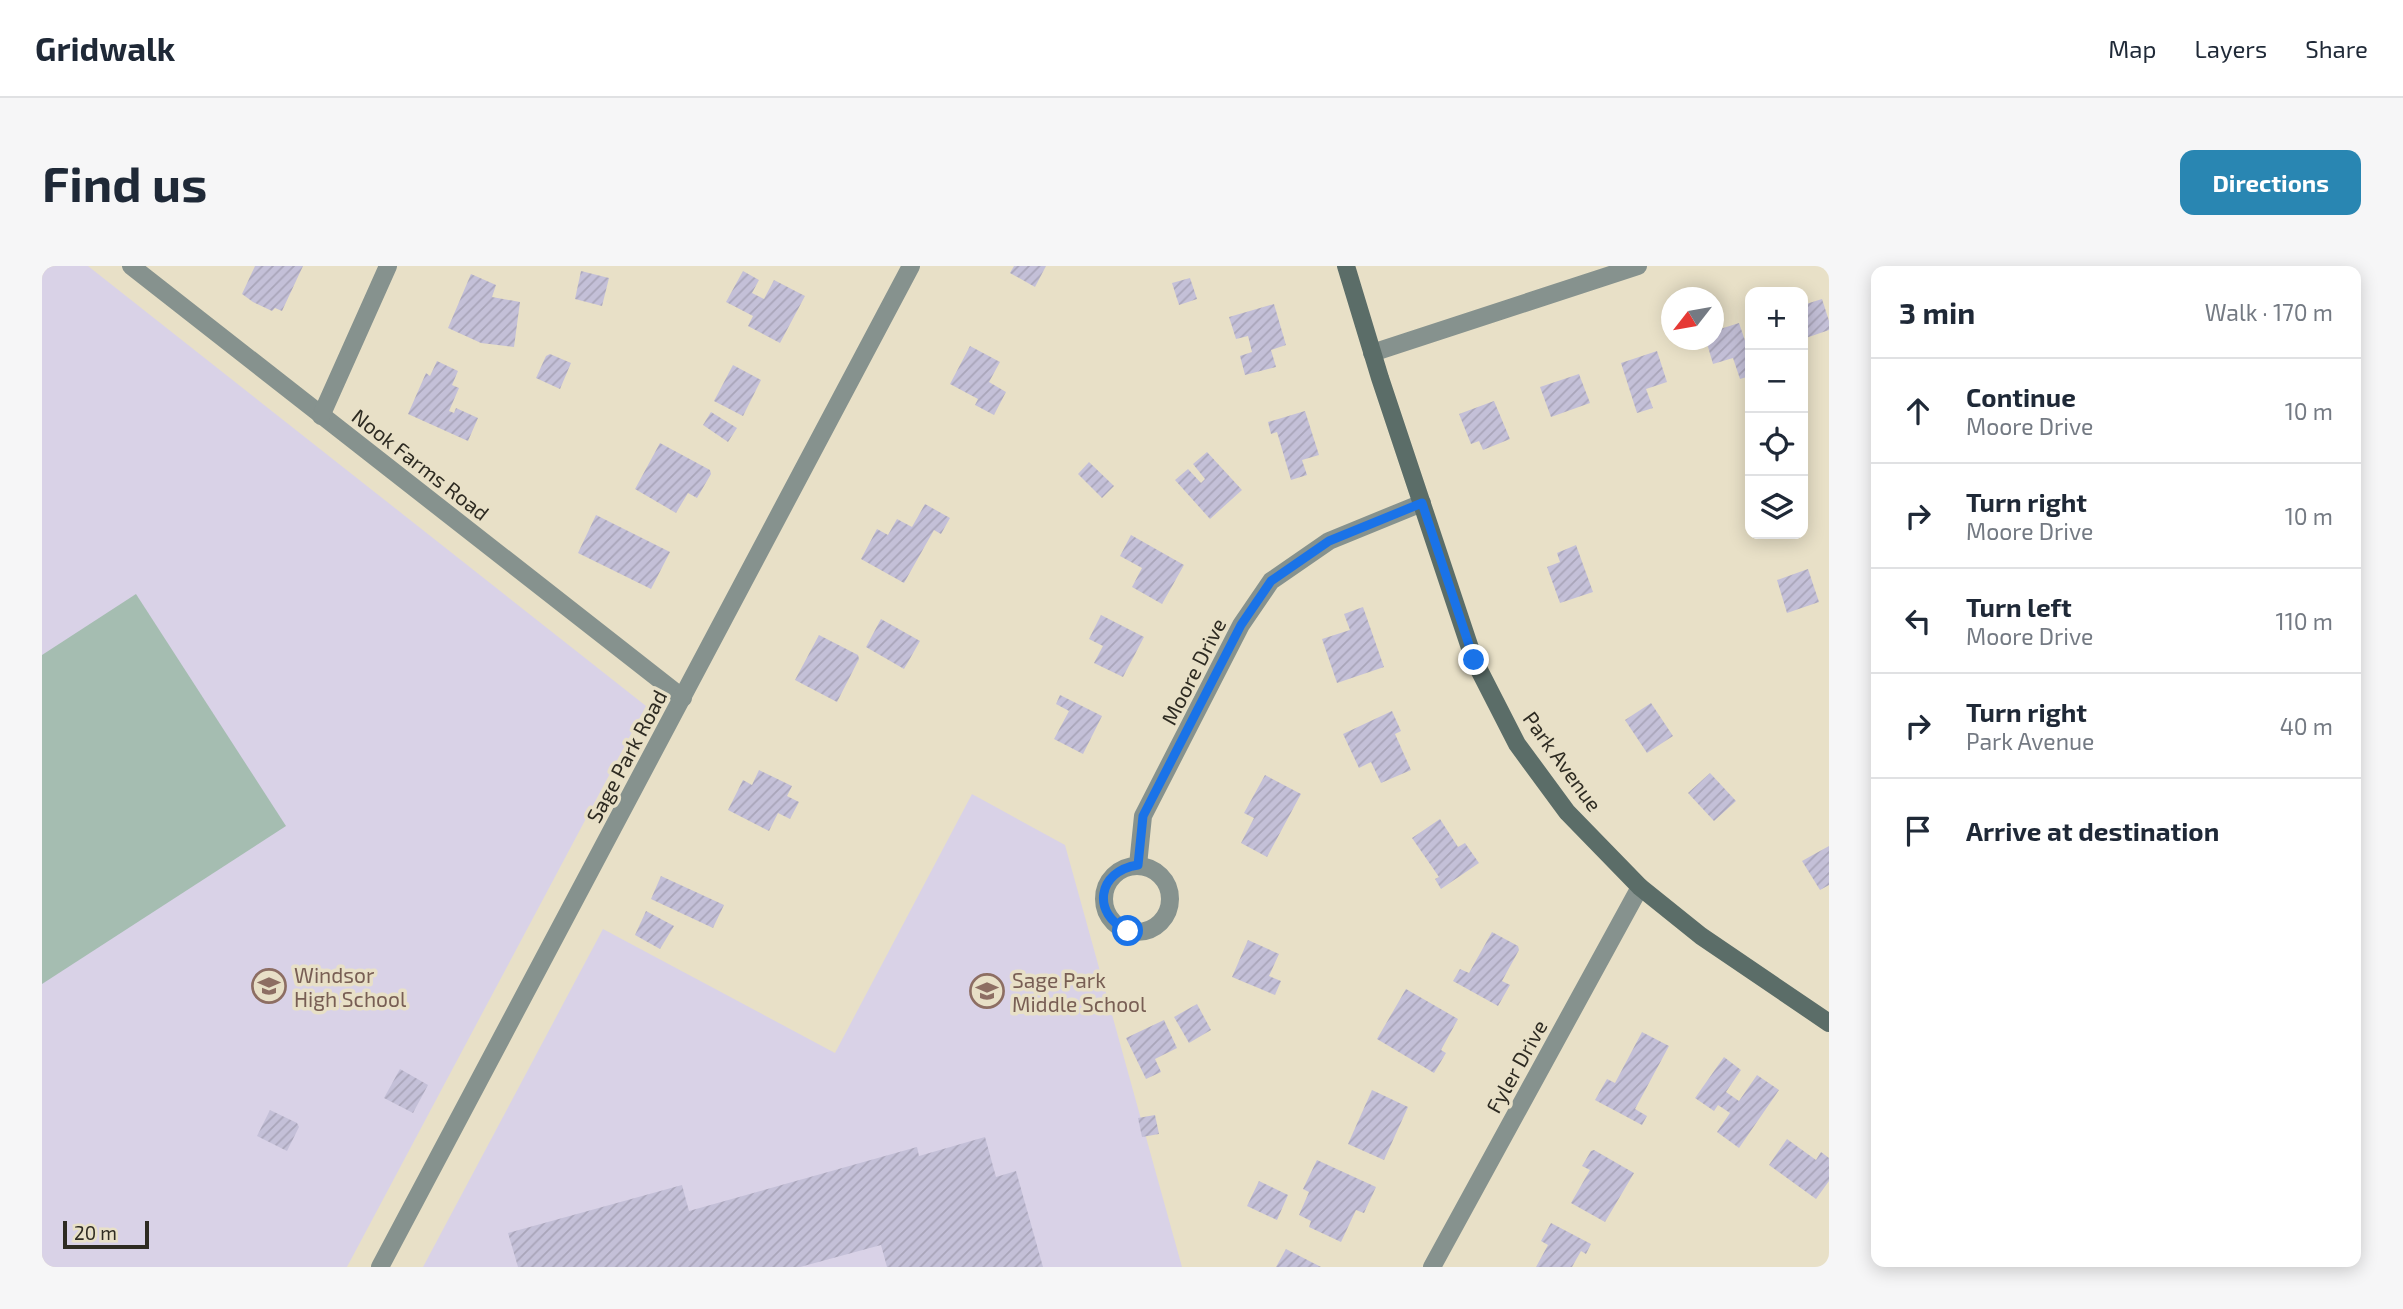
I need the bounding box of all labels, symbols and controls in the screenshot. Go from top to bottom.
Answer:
text: Gridwalk [35,28,175,68]
text: Map [2108,34,2156,63]
text: Layers [2194,34,2267,63]
text: Share [2305,34,2368,63]
button: Directions [2180,150,2361,215]
text: Find us [42,153,207,212]
north arrow [1661,287,1724,350]
map controls [1745,287,1808,539]
button: + [1745,287,1808,350]
text: 3 min [1899,294,1975,330]
text: Walk · 170 m [2205,298,2333,326]
button: − [1745,350,1808,413]
text: Continue [1966,381,2076,412]
icon: ahead [1899,392,1937,430]
text: 10 m [2285,397,2333,425]
street label: Nook Farms Road [348,403,494,525]
text: Moore Drive [1966,412,2093,440]
button: locate [1745,413,1808,476]
button: layers [1745,476,1808,539]
text: Turn right [1966,486,2087,517]
icon: right [1899,497,1937,535]
text: 10 m [2285,502,2333,530]
text: Moore Drive [1966,517,2093,545]
text: Turn left [1966,591,2072,622]
icon: left [1899,602,1937,640]
text: 110 m [2276,607,2333,635]
street label: Moore Drive [1155,614,1231,728]
text: Moore Drive [1966,622,2093,650]
route end [1458,644,1489,675]
street label: Sage Park Road [581,685,671,827]
text: Turn right [1966,696,2087,727]
street label: Park Avenue [1518,706,1608,816]
icon: right [1899,707,1937,745]
text: 40 m [2280,712,2333,740]
text: Park Avenue [1966,727,2094,755]
icon: arrive [1899,812,1937,850]
text: Arrive at destination [1966,815,2219,846]
route start [1112,915,1143,946]
place label: Windsor High School [294,962,407,1011]
school or university icon: Windsor High School [250,967,288,1005]
place label: Sage Park Middle School [1012,967,1147,1016]
school or university icon: Sage Park Middle School [968,972,1006,1010]
street label: Fyler Drive [1480,1015,1552,1117]
scale bar [63,1218,149,1250]
text: 20 m [74,1221,117,1244]

